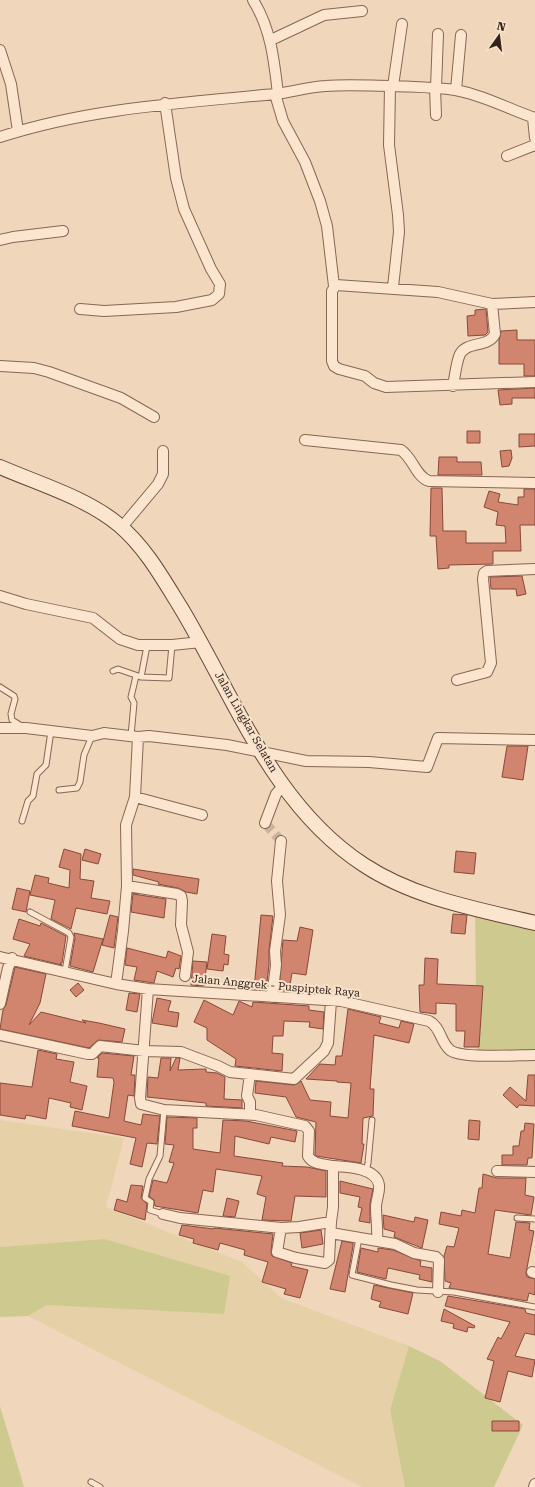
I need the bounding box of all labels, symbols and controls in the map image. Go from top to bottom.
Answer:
north arrow [479,16,519,56]
text: N [496,19,507,34]
street label: Jalan Lingkar Selatan [212,669,280,775]
street label: Jalan Anggrek - Puspiptek Raya [191,972,361,1000]

